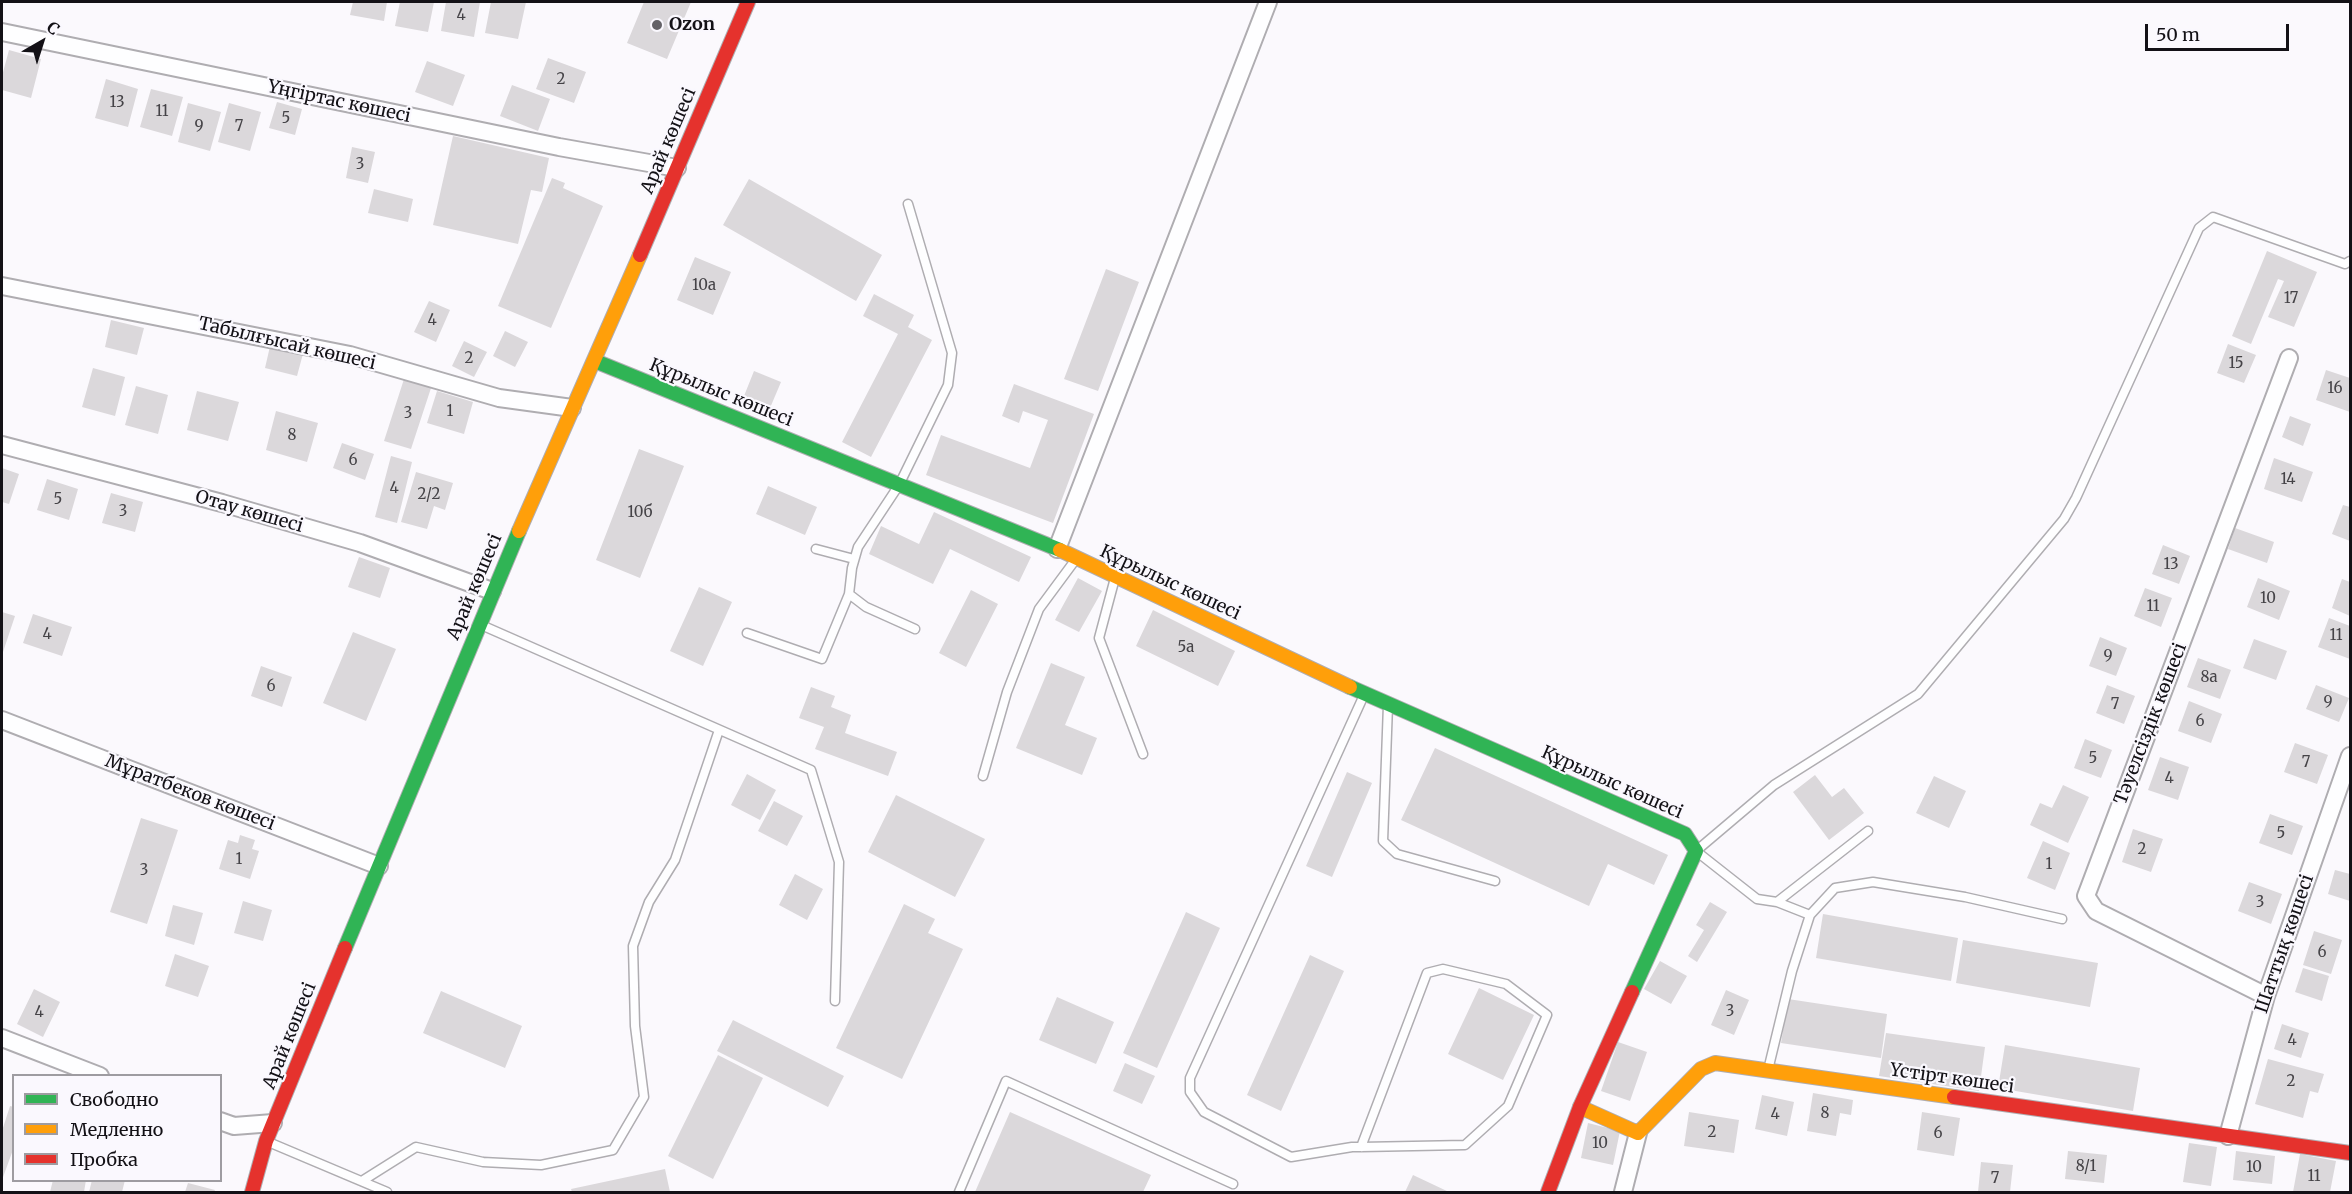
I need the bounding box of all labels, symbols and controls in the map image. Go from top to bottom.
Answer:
house number: 4 [456,7,466,25]
north arrow [12,12,72,72]
scale bar [2148,12,2292,50]
place label: Ozon [669,14,715,36]
text: С [43,17,64,39]
marker: Ozon [650,18,664,32]
text: 50 m [2156,23,2200,46]
house number: 2 [557,71,565,89]
street label: Үңгіртас көшесі [265,76,413,128]
street label: Арай көшесі [637,85,701,197]
house number: 13 [110,94,124,112]
house number: 11 [155,103,169,121]
house number: 5 [282,110,290,128]
house number: 9 [194,118,204,136]
house number: 7 [235,118,243,136]
house number: 3 [356,156,364,174]
house number: 10а [692,277,716,295]
house number: 17 [2284,290,2298,308]
house number: 4 [427,312,437,330]
street label: Табылғысай көшесі [196,313,378,375]
house number: 2 [465,350,473,368]
street label: Құрылыс көшесі [646,354,796,432]
house number: 15 [2228,355,2244,373]
house number: 16 [2327,380,2343,398]
house number: 1 [447,403,453,421]
house number: 3 [404,405,412,423]
house number: 8 [288,427,296,445]
house number: 6 [348,452,358,470]
house number: 14 [2280,471,2296,489]
house number: 4 [389,480,399,498]
street label: Отау көшесі [193,486,305,538]
house number: 2/2 [417,486,441,504]
house number: 5 [54,491,62,509]
house number: 3 [119,503,127,521]
house number: 10б [628,504,652,522]
street label: Арай көшесі [443,531,507,643]
street label: Құрылыс көшесі [1096,541,1244,625]
house number: 13 [2164,556,2178,574]
house number: 10 [2260,590,2276,608]
house number: 11 [2146,598,2160,616]
house number: 4 [42,626,52,644]
house number: 11 [2329,627,2343,645]
house number: 5а [1178,639,1194,657]
street label: Тәуелсіздік көшесі [2110,640,2192,808]
house number: 9 [2103,648,2113,666]
house number: 8а [2200,669,2218,687]
house number: 6 [266,678,276,696]
house number: 9 [2323,694,2333,712]
house number: 7 [2111,696,2119,714]
house number: 6 [2195,713,2205,731]
street label: Құрылыс көшесі [1538,742,1686,824]
house number: 5 [2089,750,2097,768]
street label: Мұратбеков көшесі [102,751,278,835]
house number: 7 [2302,754,2310,772]
house number: 4 [2164,770,2174,788]
house number: 5 [2277,825,2285,843]
house number: 2 [2138,841,2146,859]
house number: 1 [236,851,242,869]
house number: 1 [2046,856,2052,874]
house number: 3 [140,862,148,880]
street label: Шаттық көшесі [2251,872,2319,1016]
house number: 3 [2256,894,2264,912]
house number: 6 [2317,944,2327,962]
street label: Арай көшесі [259,980,321,1092]
house number: 3 [1726,1003,1734,1021]
house number: 4 [34,1004,44,1022]
house number: 4 [2287,1032,2297,1050]
street label: Үстірт көшесі [1889,1060,2015,1098]
house number: 2 [2287,1073,2295,1091]
legend [12,1074,222,1182]
text: Свободно [70,1088,158,1111]
house number: 8 [1821,1105,1829,1123]
house number: 4 [1770,1106,1780,1124]
text: Медленно [70,1118,163,1141]
house number: 2 [1708,1124,1716,1142]
house number: 6 [1933,1125,1943,1143]
house number: 10 [1592,1135,1608,1153]
text: Пробка [70,1148,138,1171]
house number: 8/1 [2076,1158,2096,1176]
house number: 10 [2246,1159,2262,1177]
house number: 11 [2307,1168,2321,1186]
house number: 7 [1991,1170,1999,1188]

